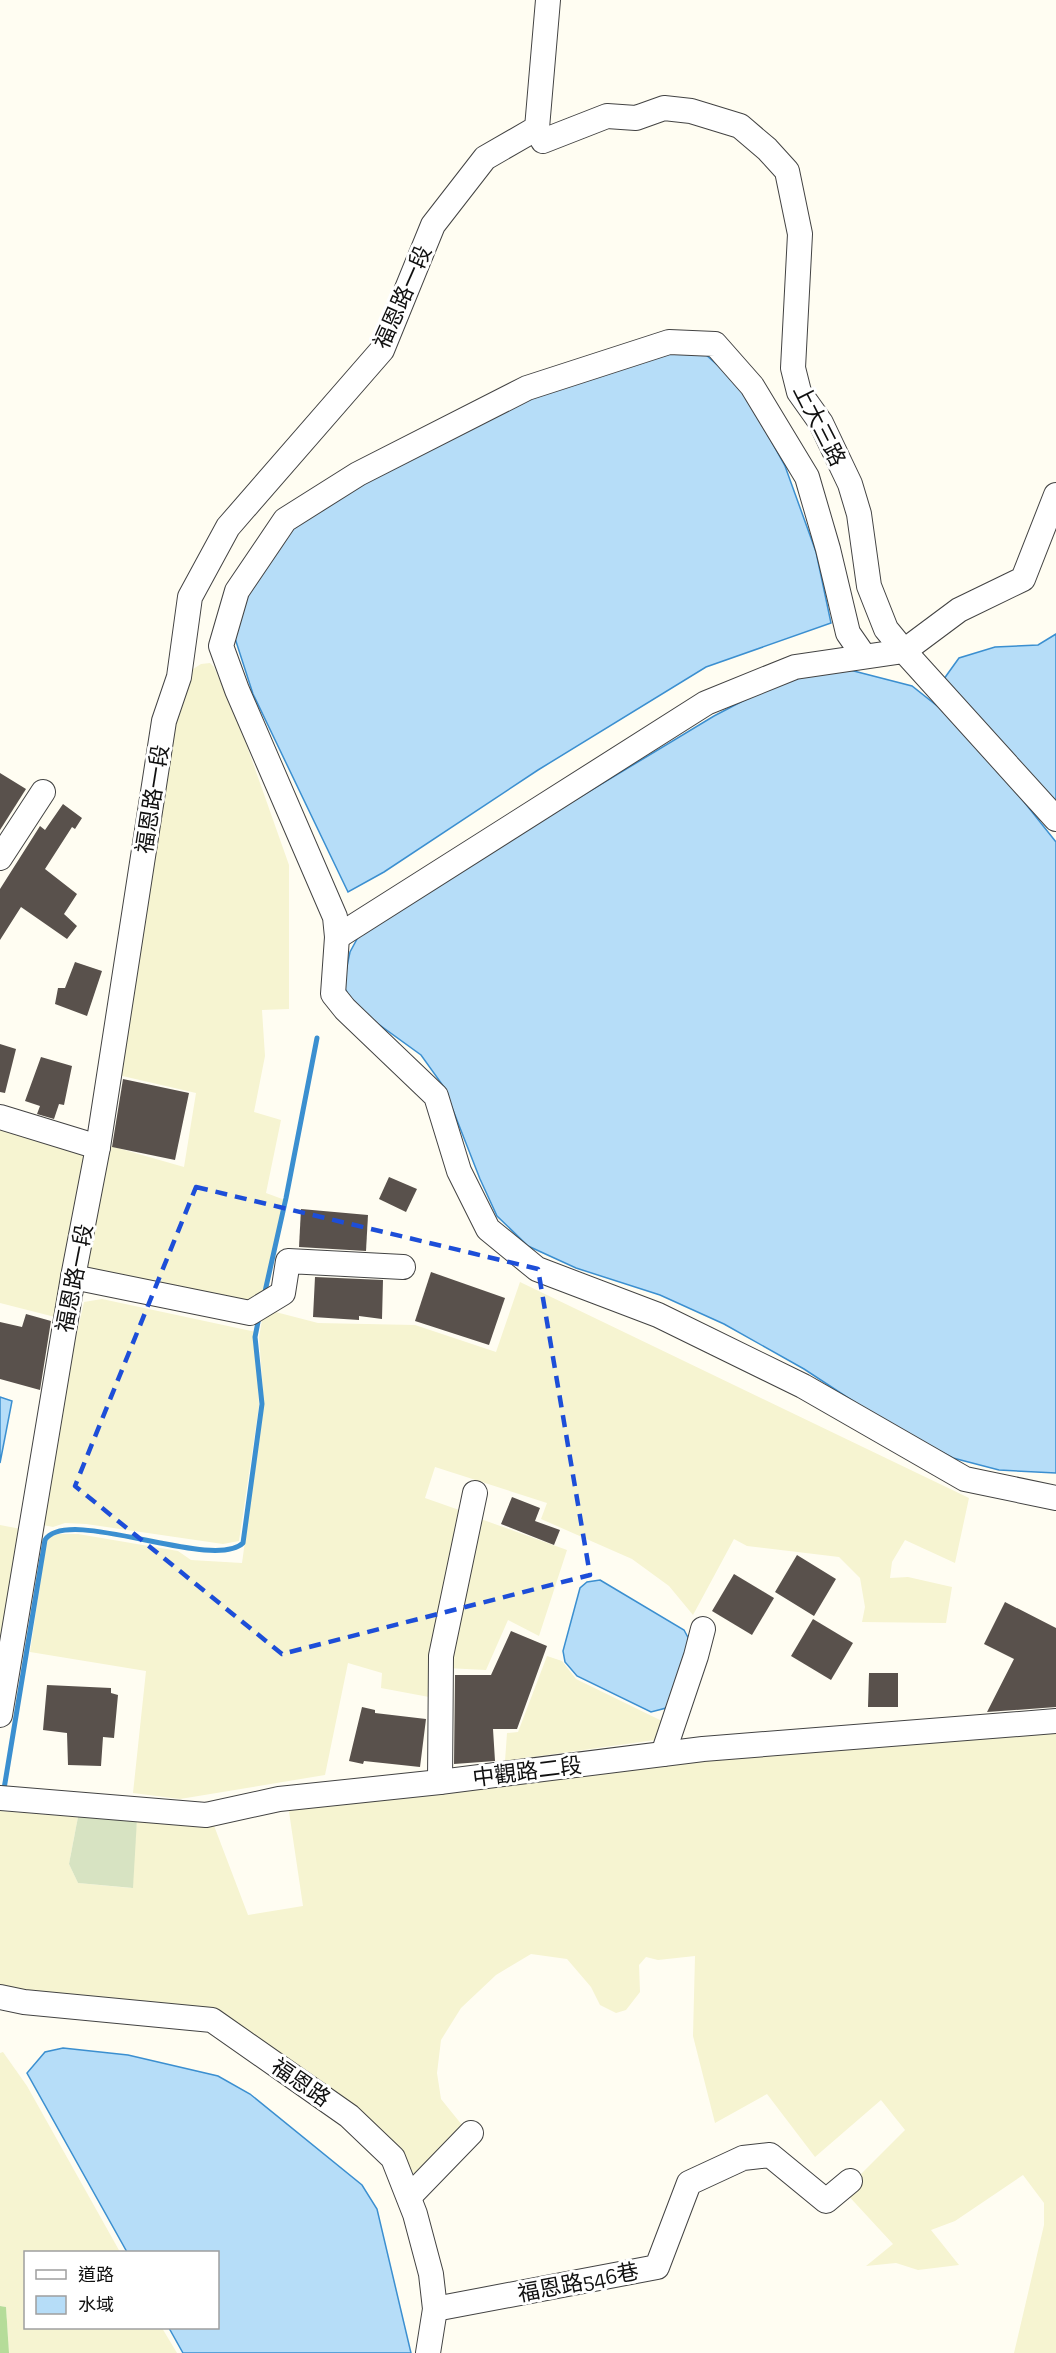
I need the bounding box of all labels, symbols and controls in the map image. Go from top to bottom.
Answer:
street label: 福恩路一段 [368,241,437,353]
street label: 上大三路 [788,380,852,471]
street label: 福恩路一段 [131,743,174,856]
street label: 福恩路一段 [51,1222,98,1335]
street label: 中觀路二段 [471,1751,583,1792]
street label: 福恩路 [266,2052,335,2112]
legend [24,2251,219,2329]
street label: 福恩路546巷 [515,2258,641,2307]
text: 道路 [78,2264,114,2286]
text: 水域 [78,2294,114,2316]

